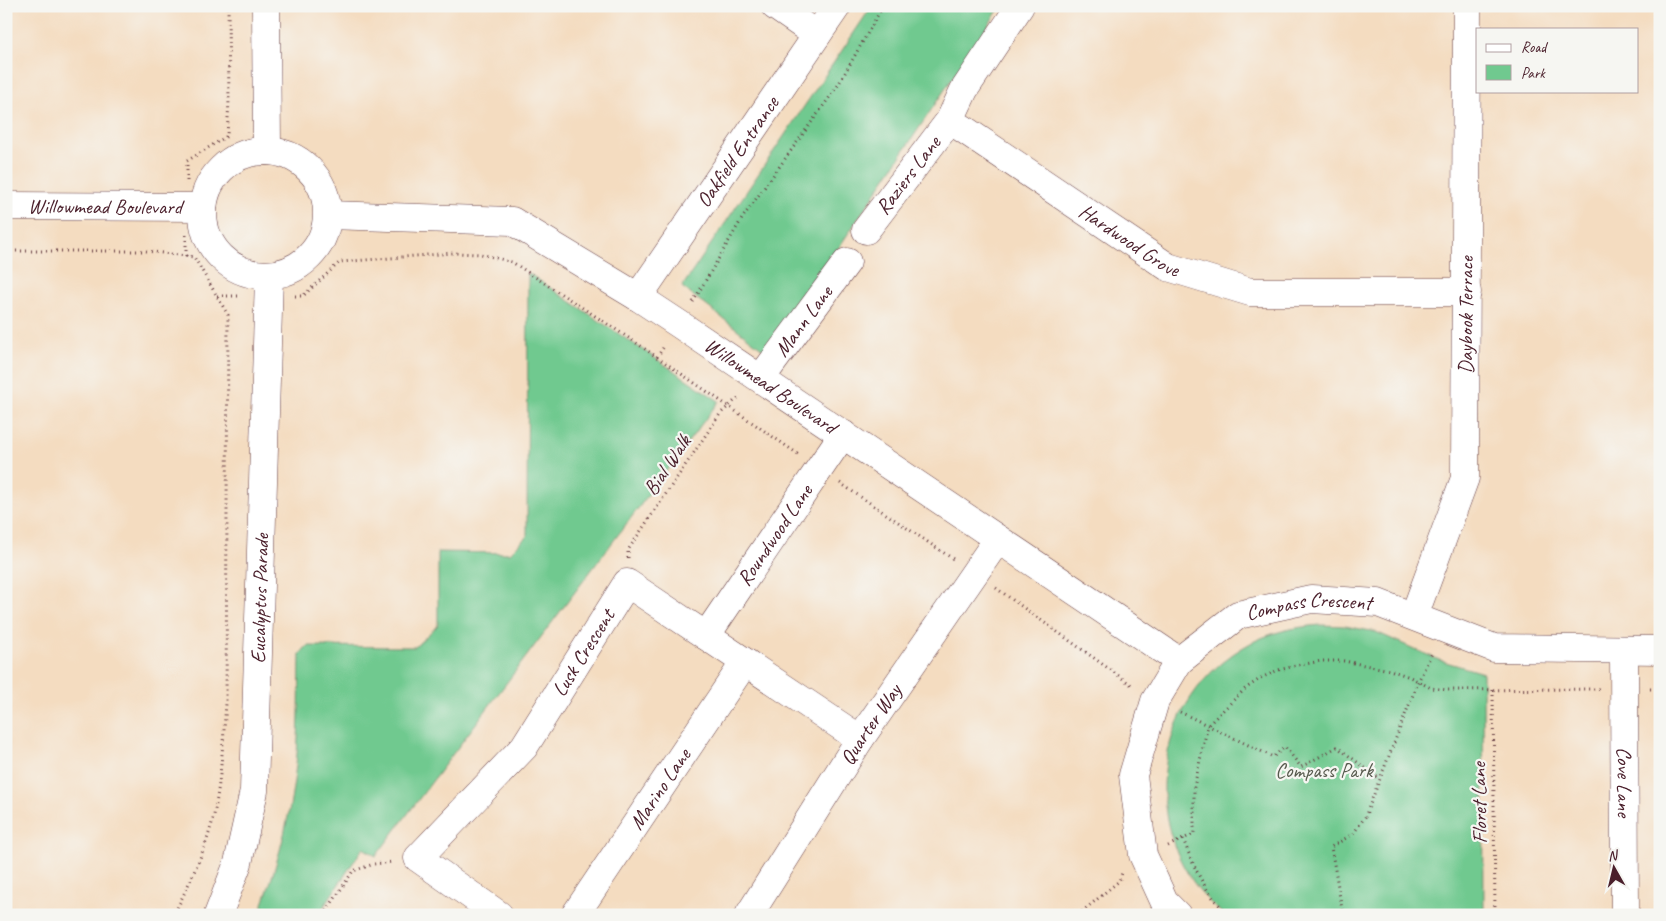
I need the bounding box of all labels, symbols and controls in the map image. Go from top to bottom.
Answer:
legend [1476,28,1638,92]
text: Road [1521,38,1548,57]
text: Park [1521,64,1546,83]
street label: Oakfield Entrance [690,90,785,212]
street label: Raziers Lane [870,130,947,220]
street label: Willowmead Boulevard [28,193,185,220]
street label: Hardwood Grove [1074,198,1183,283]
street label: Daybook Terrace [1452,255,1479,374]
street label: Mann Lane [768,279,839,362]
street label: Willowmead Boulevard [700,332,844,441]
street label: Bial Walk [637,429,697,500]
street label: Roundwood Lane [731,478,819,591]
street label: Eucalyptus Parade [245,532,275,664]
street label: Compass Crescent [1243,586,1375,626]
street label: Lusk Crescent [546,602,621,701]
street label: Quarter Way [834,678,908,770]
street label: Marino Lane [623,742,697,834]
street label: Cove Lane [1611,747,1638,819]
park label: Compass Park [1275,757,1374,783]
street label: Floret Lane [1465,760,1493,844]
north arrow [1588,844,1638,894]
text: N [1607,846,1620,865]

